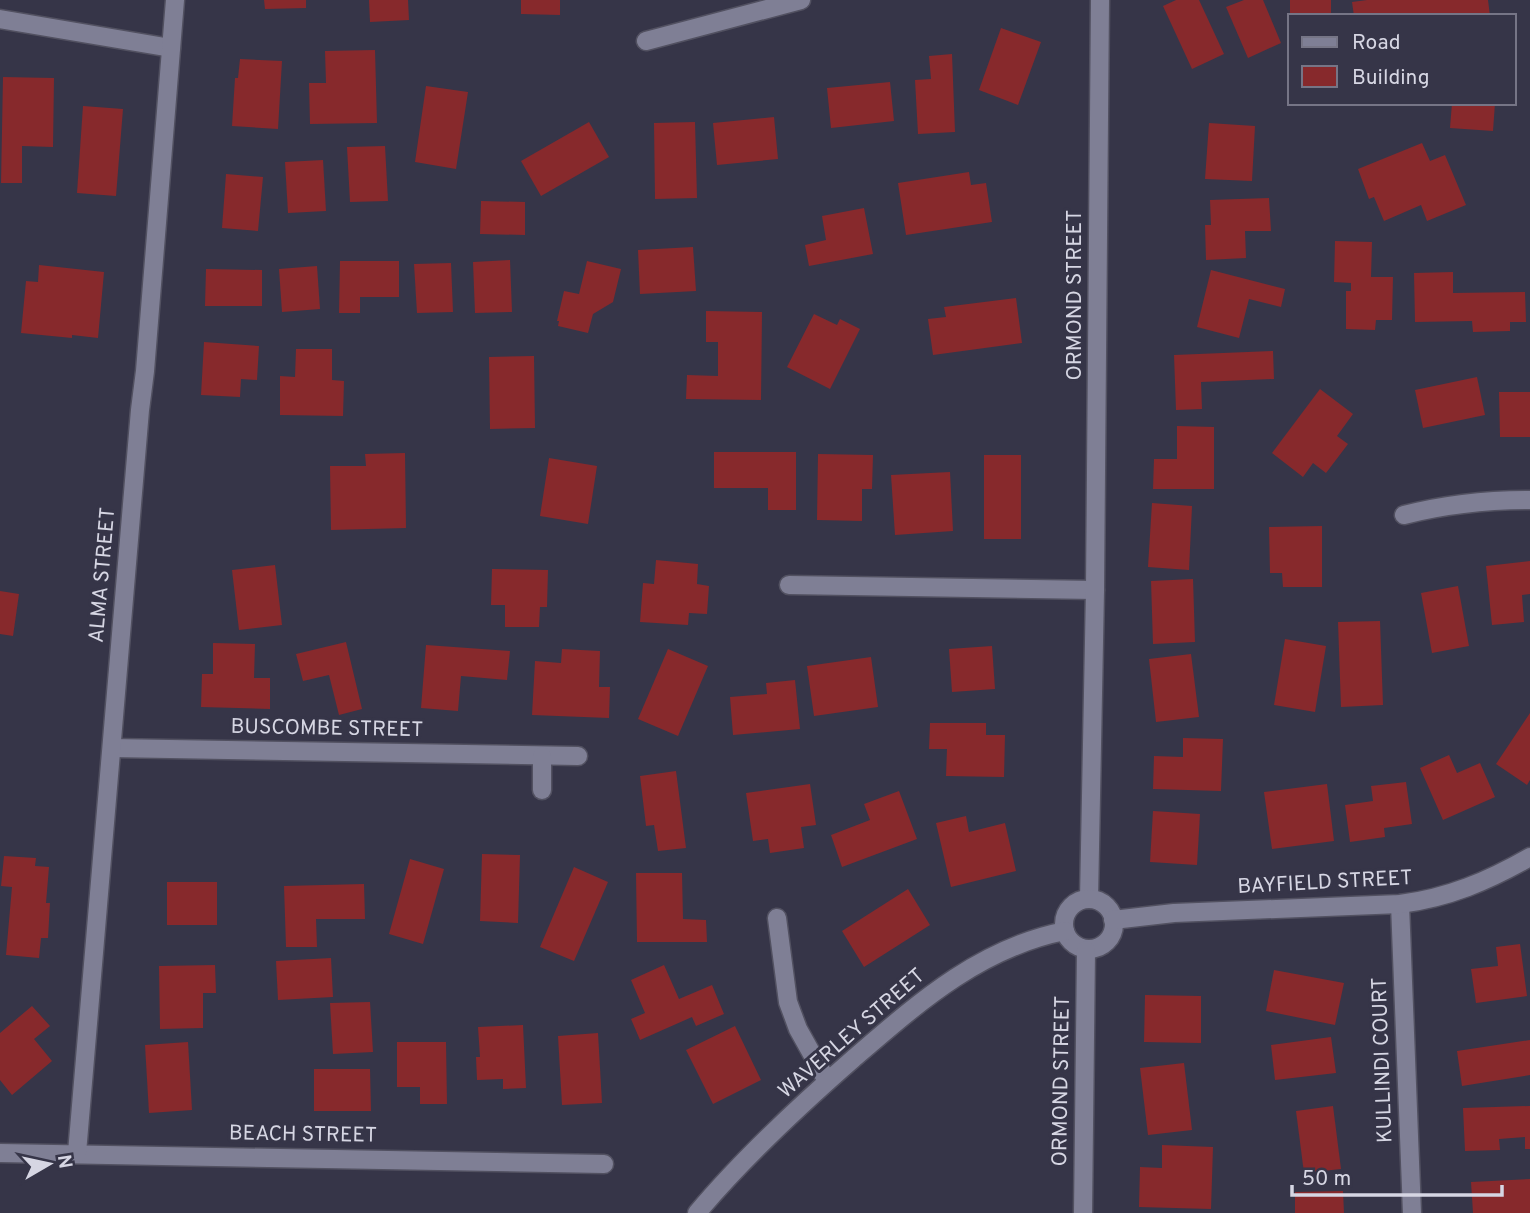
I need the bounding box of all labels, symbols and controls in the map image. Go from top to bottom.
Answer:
legend [1288,14,1516,105]
text: Road [1352,30,1401,57]
text: Building [1352,65,1430,92]
street label: ORMOND STREET [1062,210,1089,380]
street label: ALMA STREET [84,506,122,644]
street label: BUSCOMBE STREET [230,714,424,744]
street label: BAYFIELD STREET [1237,865,1413,901]
street label: WAVERLEY STREET [773,963,931,1105]
street label: KULLINDI COURT [1367,977,1399,1143]
street label: ORMOND STREET [1047,995,1077,1167]
street label: BEACH STREET [229,1120,377,1150]
north arrow [14,1129,84,1199]
text: N [51,1153,77,1170]
scale bar [1292,1154,1502,1198]
text: 50 m [1302,1166,1351,1193]

